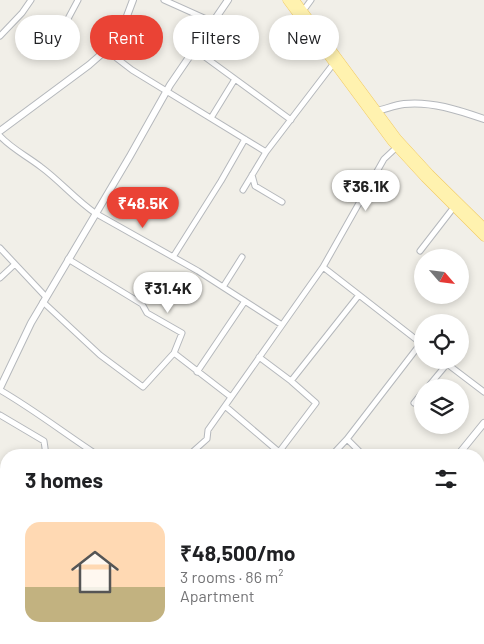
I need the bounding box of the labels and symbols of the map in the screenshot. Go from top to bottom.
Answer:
pin: ₹36.1K [325,170,407,212]
pin: ₹48.5K [102,186,184,229]
north arrow [414,249,469,304]
pin: ₹31.4K [127,272,209,314]

